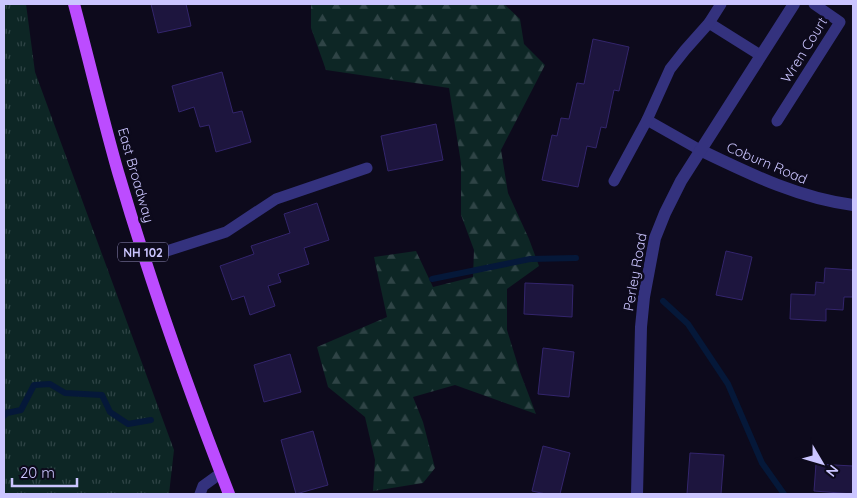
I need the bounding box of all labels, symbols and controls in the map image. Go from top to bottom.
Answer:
street label: Wren Court [777,14,831,86]
street label: East Broadway [114,125,158,225]
street label: Coburn Road [724,138,810,188]
street label: Perley Road [619,232,651,312]
road number: NH 102 [118,242,168,262]
north arrow [797,438,847,488]
scale bar [12,456,78,488]
text: N [822,461,843,481]
text: 20 m [20,463,55,482]

